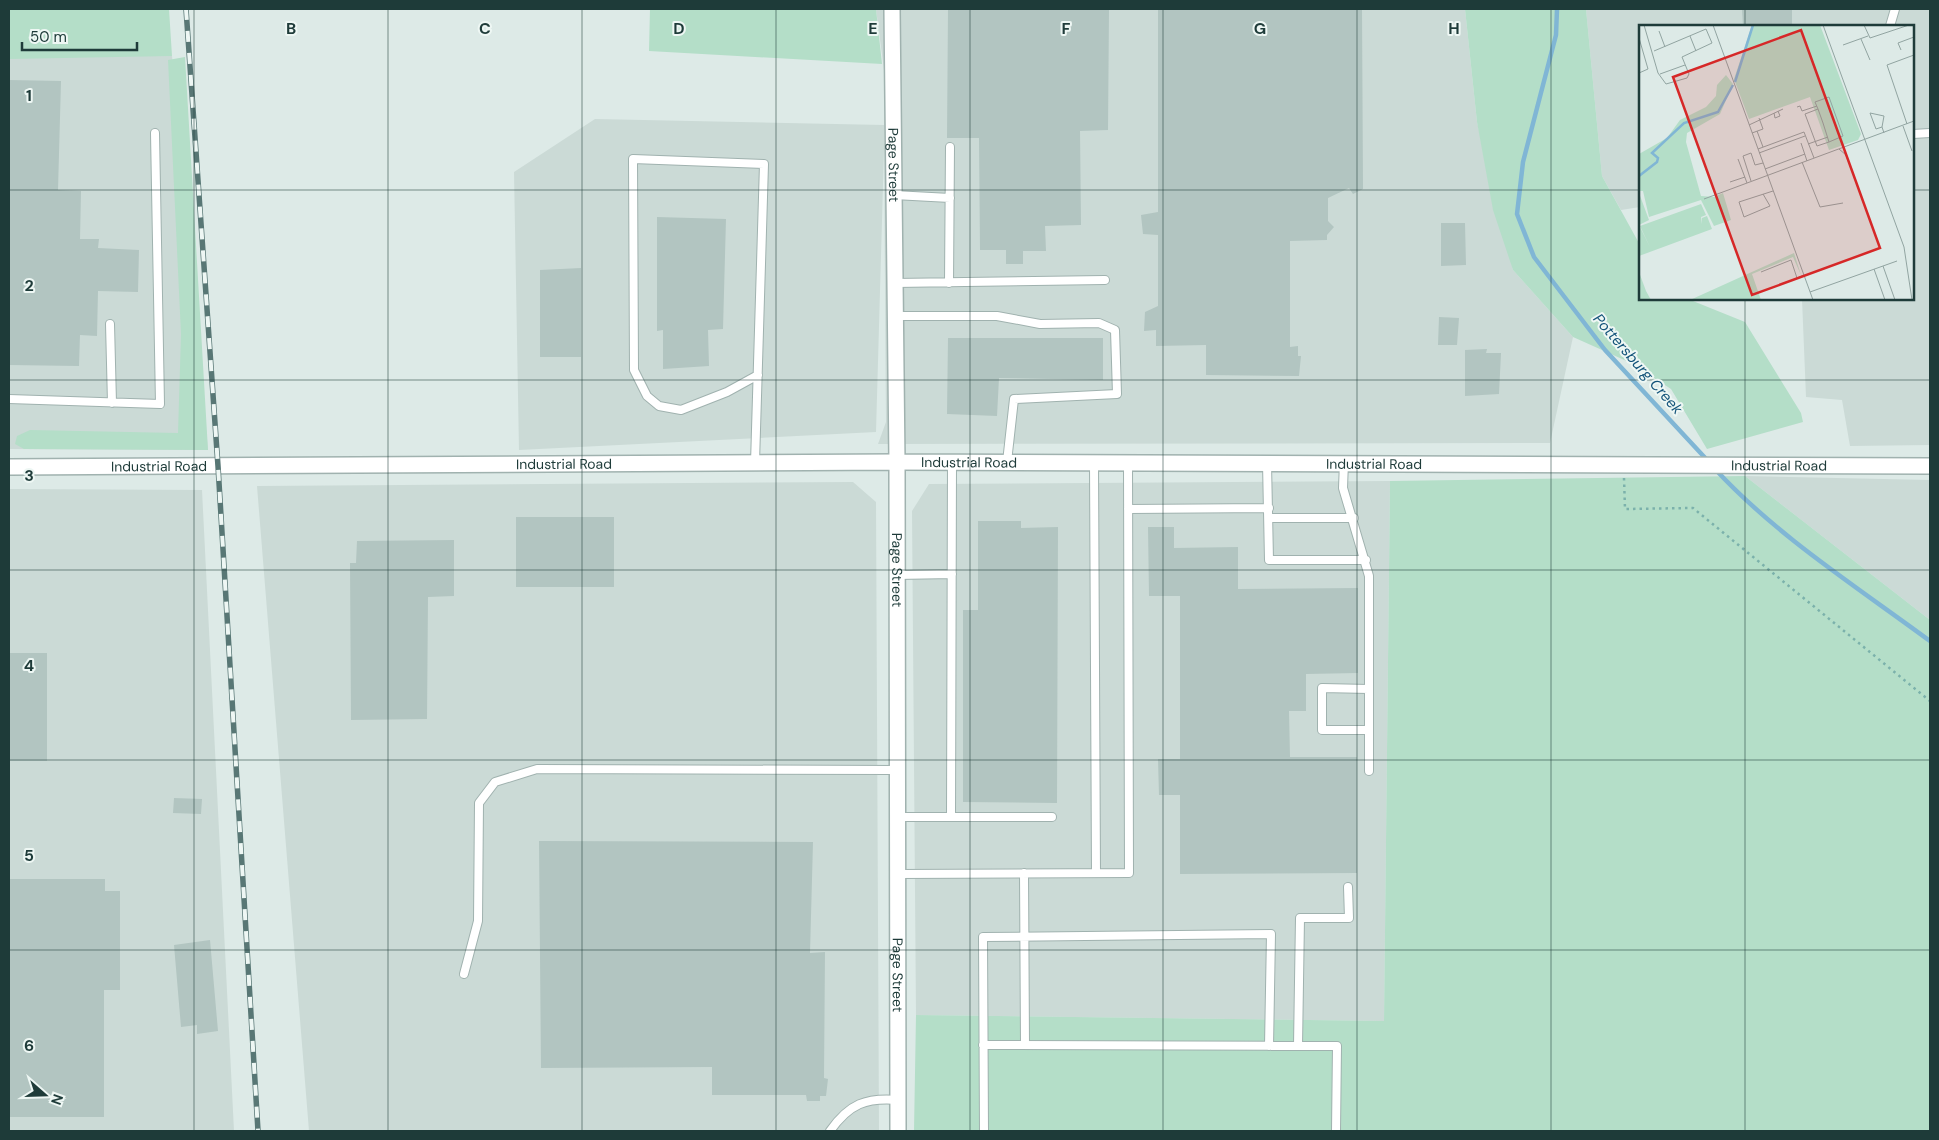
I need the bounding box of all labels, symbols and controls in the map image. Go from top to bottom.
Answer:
text: B [286,18,296,39]
text: C [479,18,491,39]
text: D [673,18,685,39]
text: E [868,18,878,39]
text: F [1062,18,1071,39]
text: G [1254,18,1266,39]
text: H [1448,18,1460,39]
scale bar [22,20,138,52]
inset map [1639,25,1914,300]
text: 50 m [30,27,67,47]
text: 1 [26,85,32,106]
street label: Page Street [884,128,903,202]
text: 2 [24,275,34,296]
water label: Pottersburg Creek [1589,309,1687,419]
street label: Industrial Road [921,453,1017,471]
street label: Industrial Road [516,455,612,473]
street label: Industrial Road [1326,455,1422,473]
street label: Industrial Road [1731,456,1827,475]
street label: Industrial Road [111,457,207,475]
text: 3 [24,465,34,486]
street label: Page Street [888,533,906,607]
text: 4 [24,655,34,676]
text: 5 [24,845,34,866]
street label: Page Street [889,938,907,1012]
text: 6 [24,1035,34,1056]
north arrow [20,1070,70,1120]
text: N [47,1092,67,1107]

